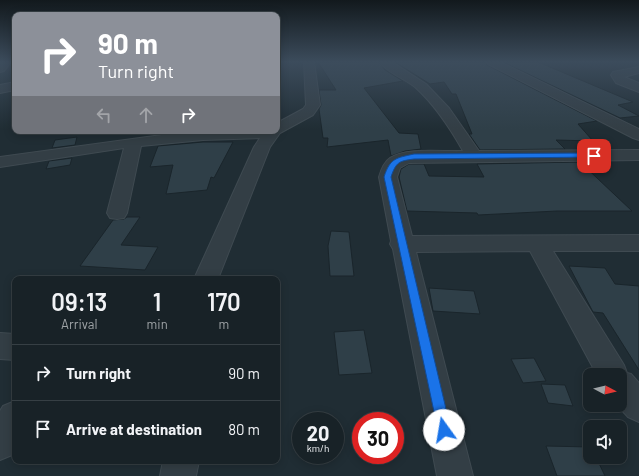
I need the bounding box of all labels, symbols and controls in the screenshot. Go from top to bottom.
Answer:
text: 90 m [98,26,158,60]
icon: right [32,28,84,80]
text: Turn right [98,60,174,82]
icon: left [93,104,115,126]
icon: ahead [135,104,157,126]
icon: right [177,104,199,126]
pin [577,139,611,173]
icon: arrive [583,145,605,167]
text: 09:13 [51,287,107,316]
text: 1 [153,287,161,316]
text: 170 [207,287,241,316]
text: Arrival [61,316,97,332]
text: min [147,316,168,332]
text: m [218,316,229,332]
icon: right [32,362,54,384]
text: Turn right [66,364,131,382]
text: 90 m [228,364,260,382]
north arrow [583,368,627,412]
map controls [583,368,627,464]
position arrow [423,409,465,451]
speed limit sign: 30 [352,412,404,464]
icon: arrive [32,418,54,440]
text: Arrive at destination [66,420,202,438]
text: 80 m [228,420,260,438]
button: sound [583,420,627,464]
text: 20 [307,421,329,445]
text: km/h [307,442,329,454]

